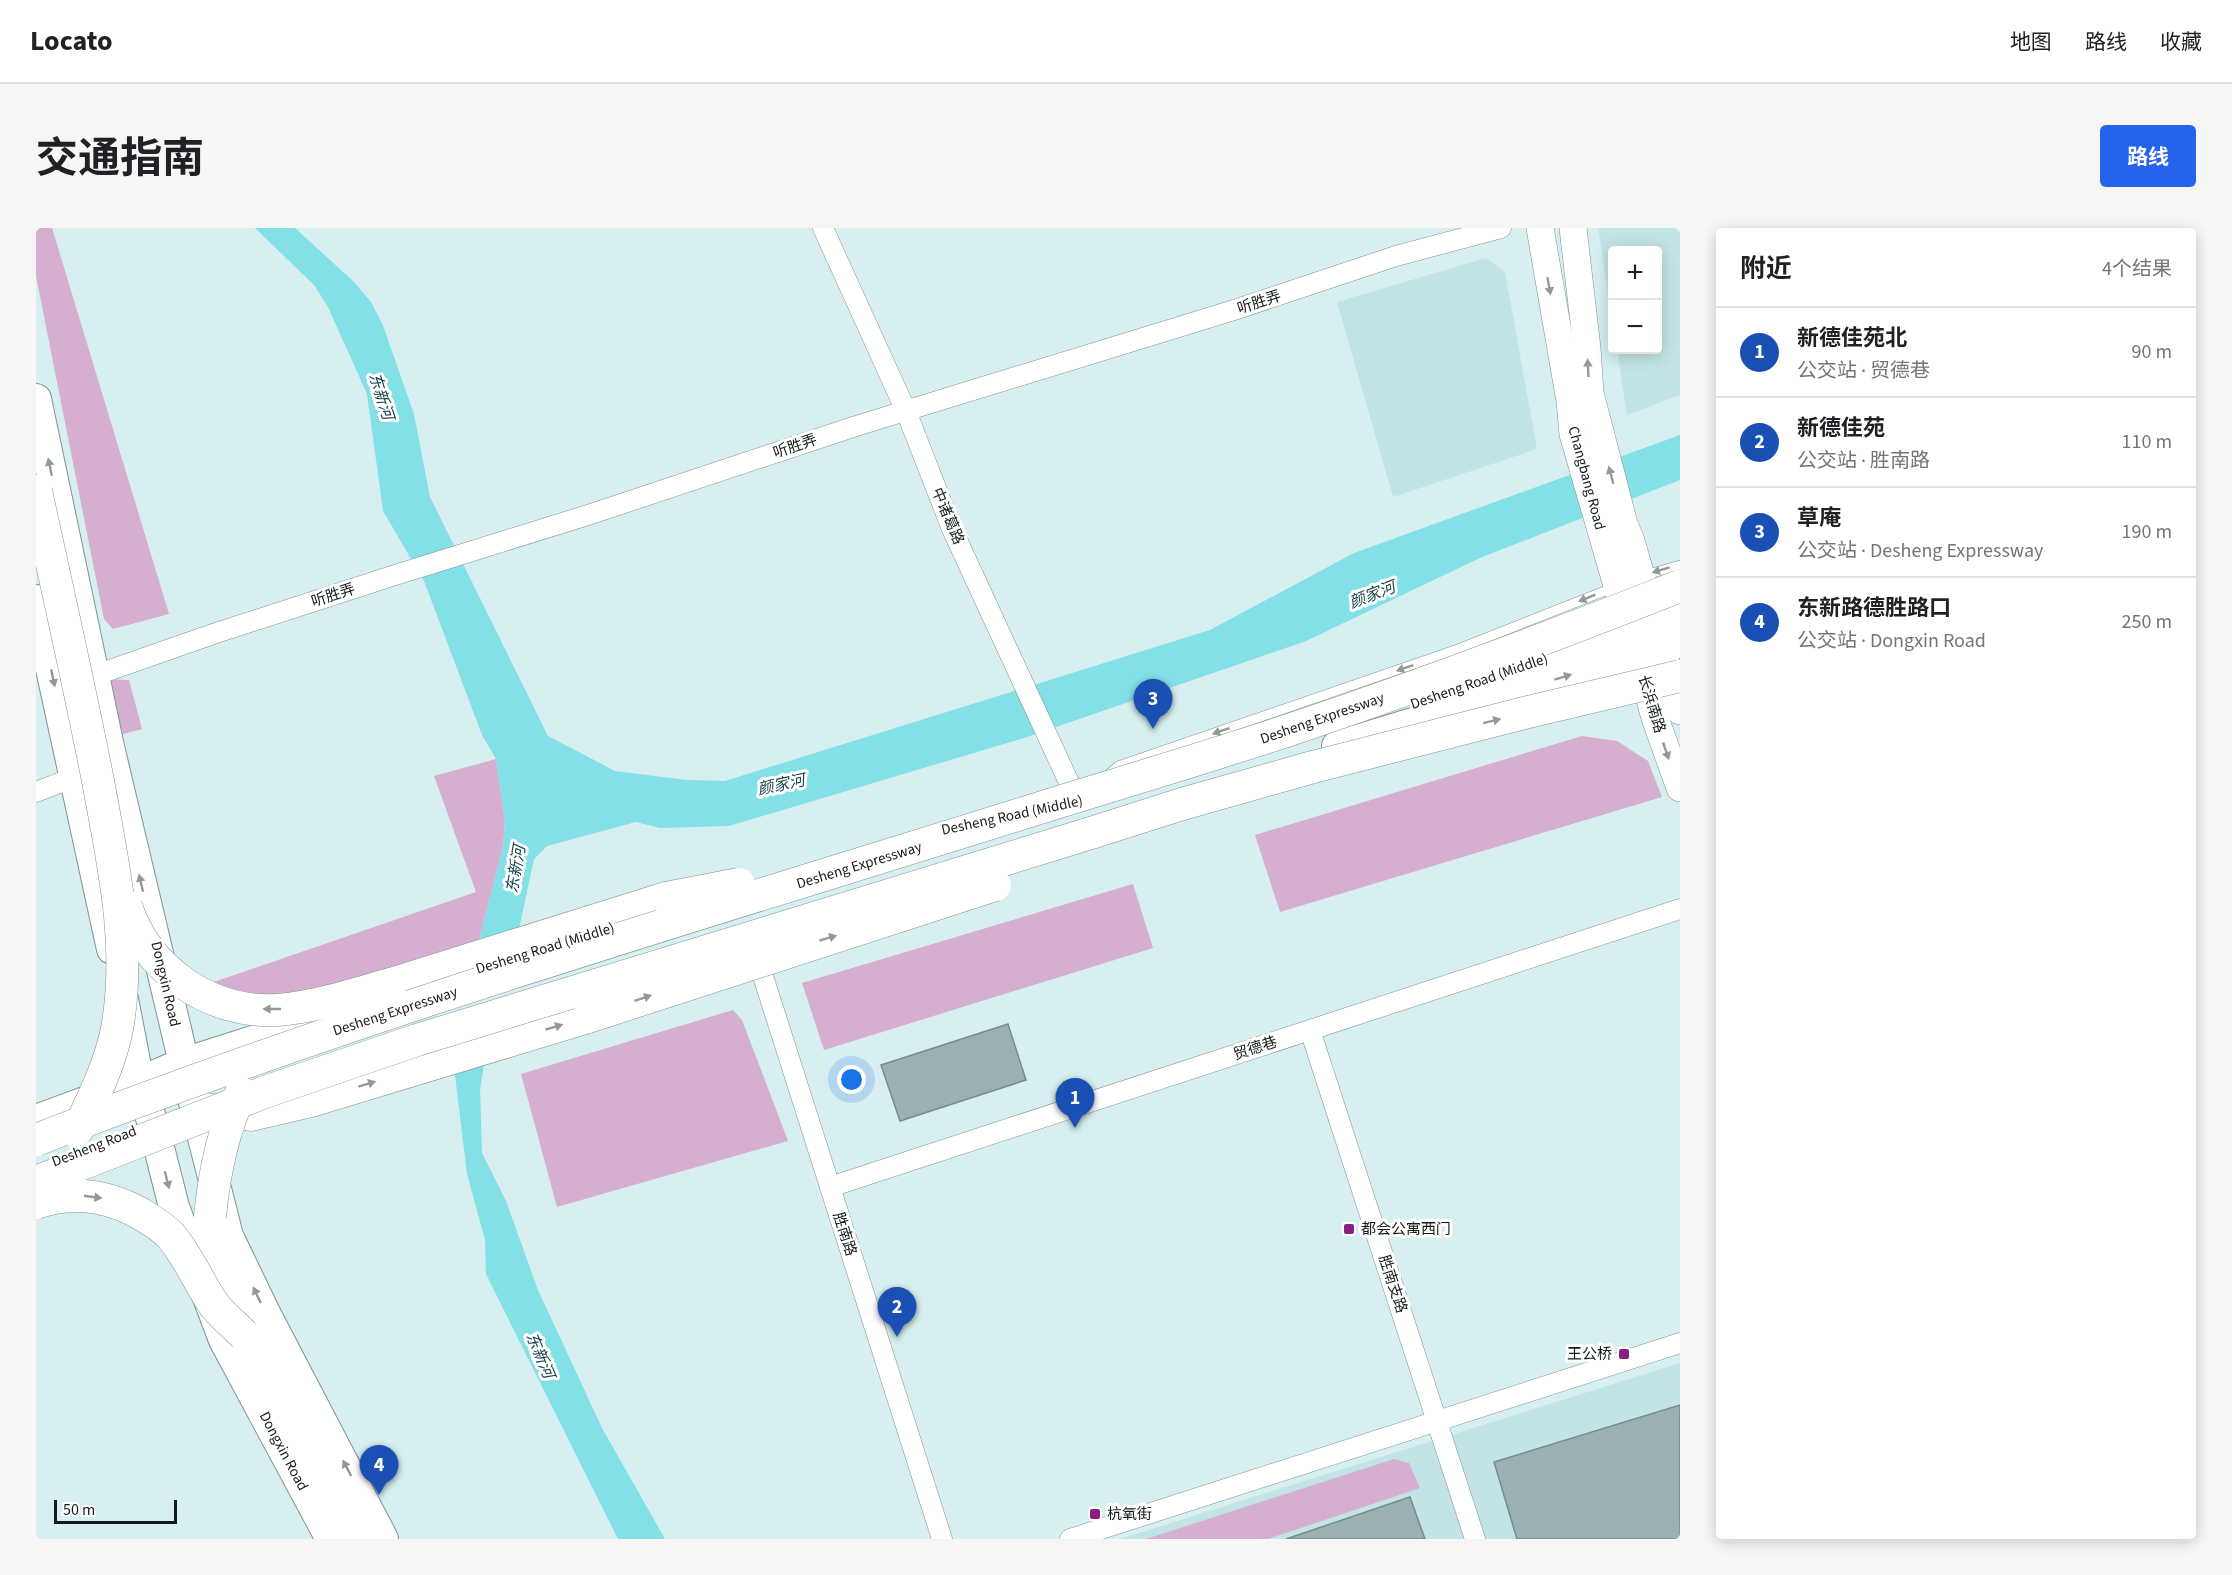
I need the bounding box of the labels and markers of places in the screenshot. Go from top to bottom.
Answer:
pin: 3 [1134,680,1172,729]
pin: 1 [1056,1078,1094,1128]
place label: 都会公寓西门 [1361,1219,1451,1240]
marker: 都会公寓西门 [1342,1222,1356,1236]
pin: 2 [878,1288,916,1337]
place label: 王公桥 [1567,1344,1612,1365]
marker: 王公桥 [1617,1347,1631,1361]
pin: 4 [360,1446,398,1495]
place label: 杭氧街 [1107,1504,1152,1525]
marker: 杭氧街 [1088,1507,1102,1521]

